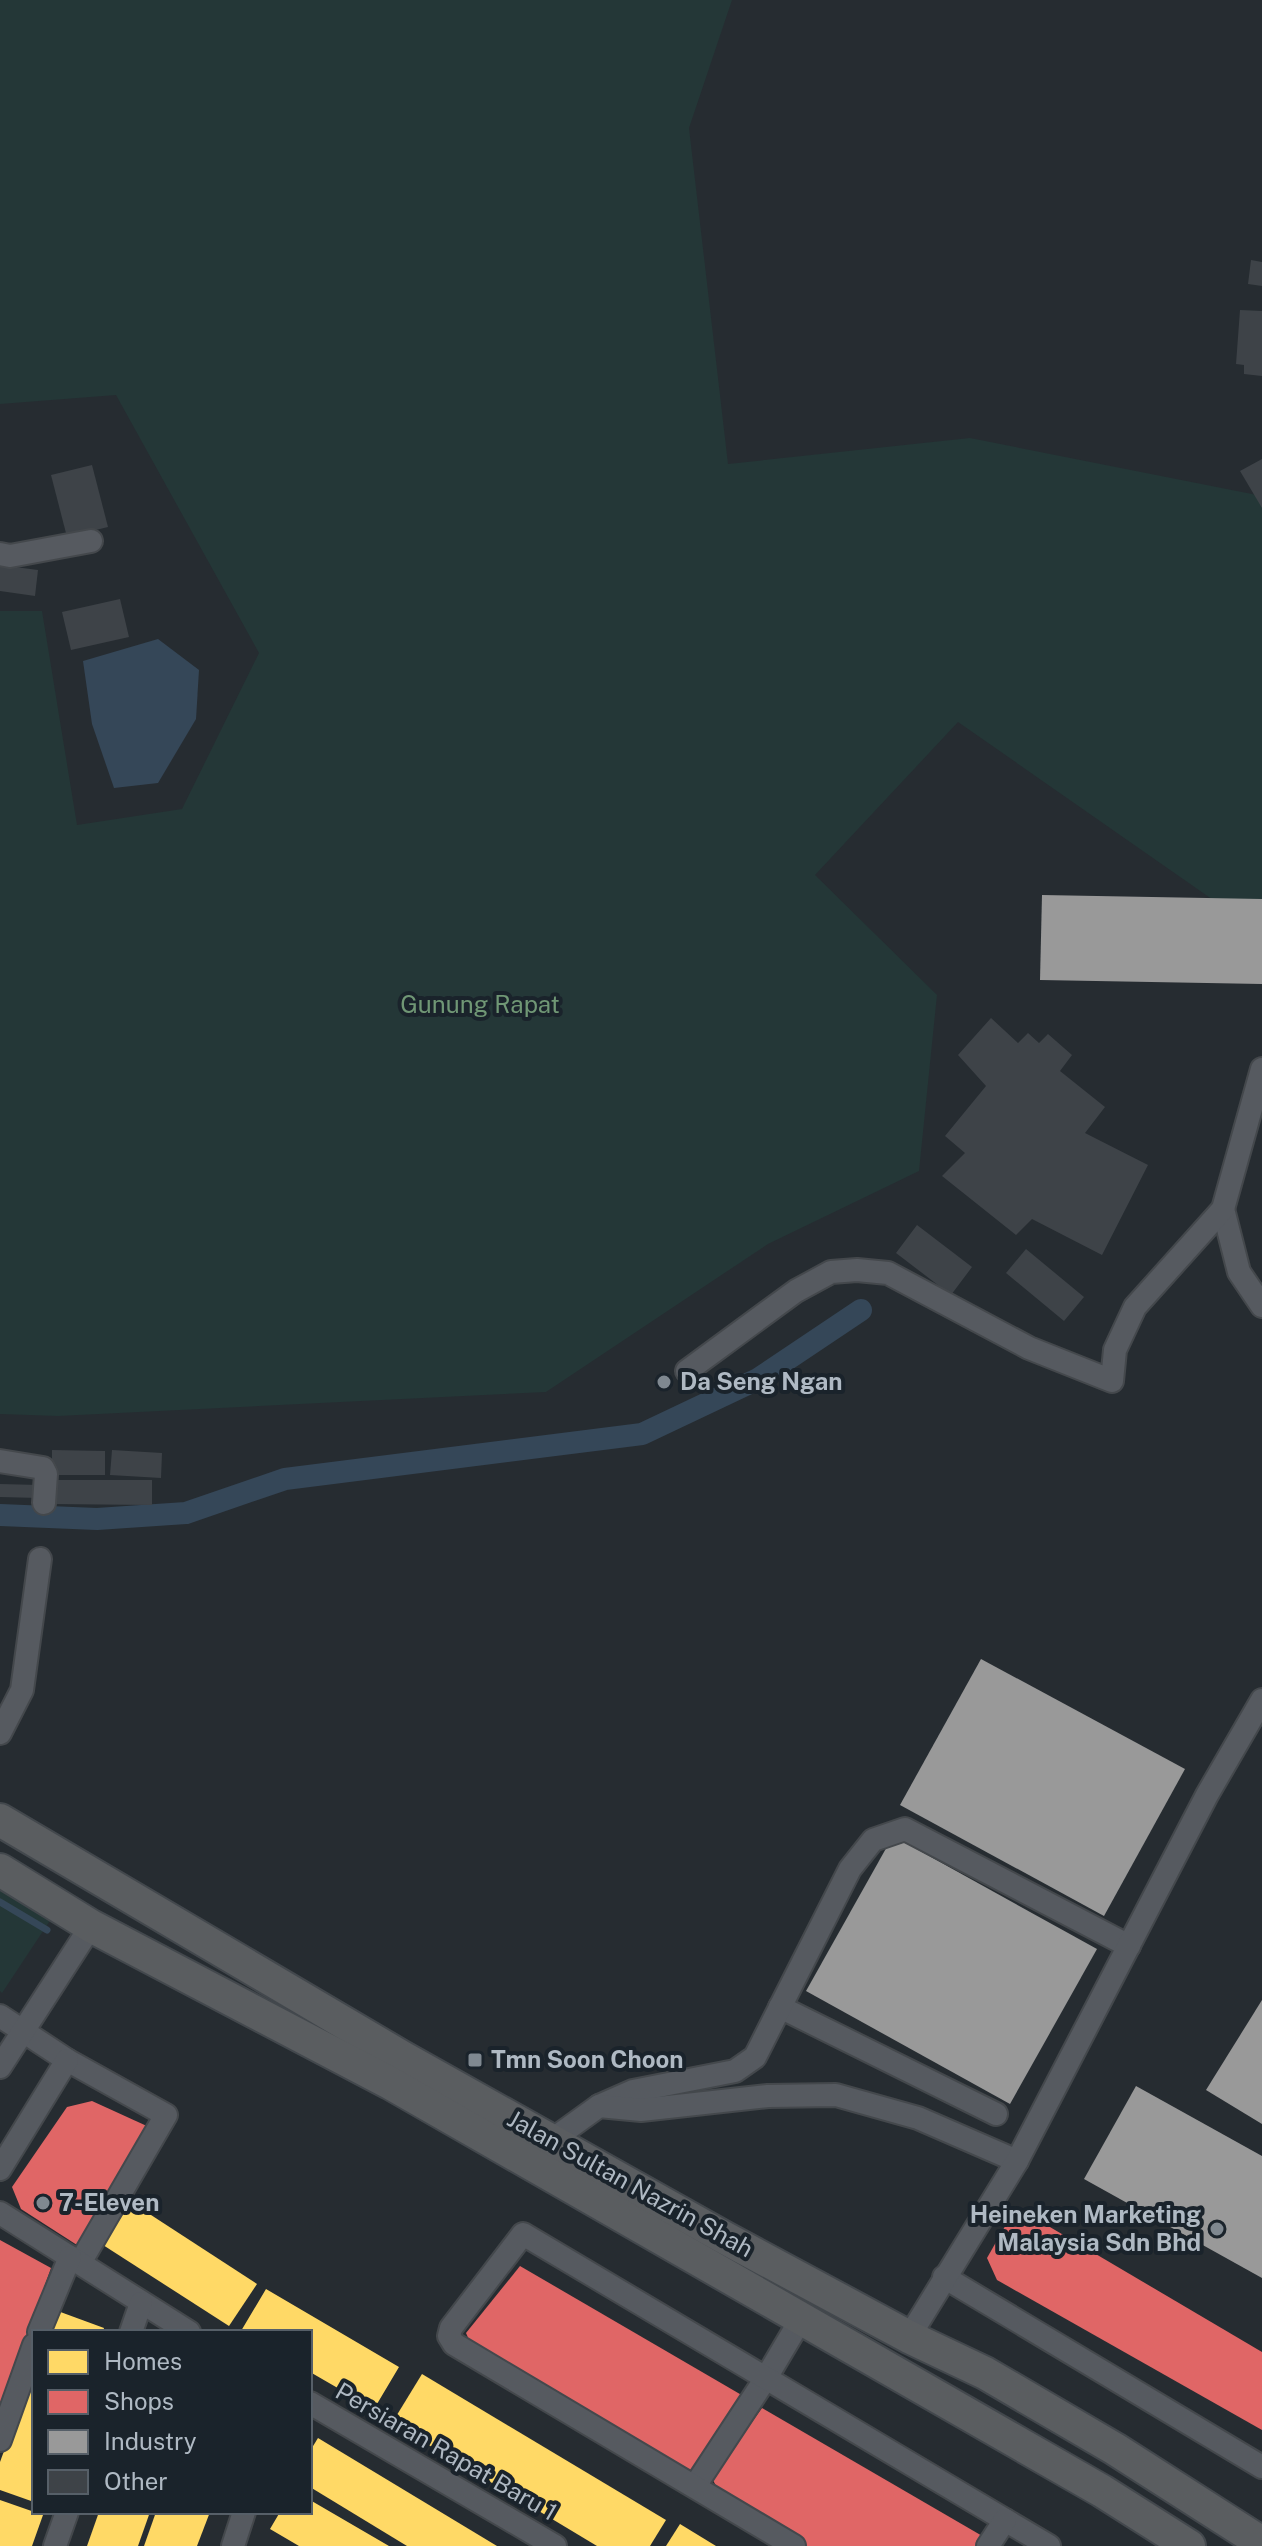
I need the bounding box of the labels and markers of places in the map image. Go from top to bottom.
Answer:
place label: Da Seng Ngan [680,1367,843,1395]
marker: Da Seng Ngan [655,1373,673,1391]
place label: Tmn Soon Choon [491,2045,684,2073]
marker: Tmn Soon Choon [466,2051,484,2069]
place label: 7-Eleven [59,2188,159,2216]
marker: 7-Eleven [34,2194,52,2212]
place label: Heineken Marketing Malaysia Sdn Bhd [970,2200,1201,2256]
marker: Heineken Marketing Malaysia Sdn Bhd [1208,2220,1226,2238]

